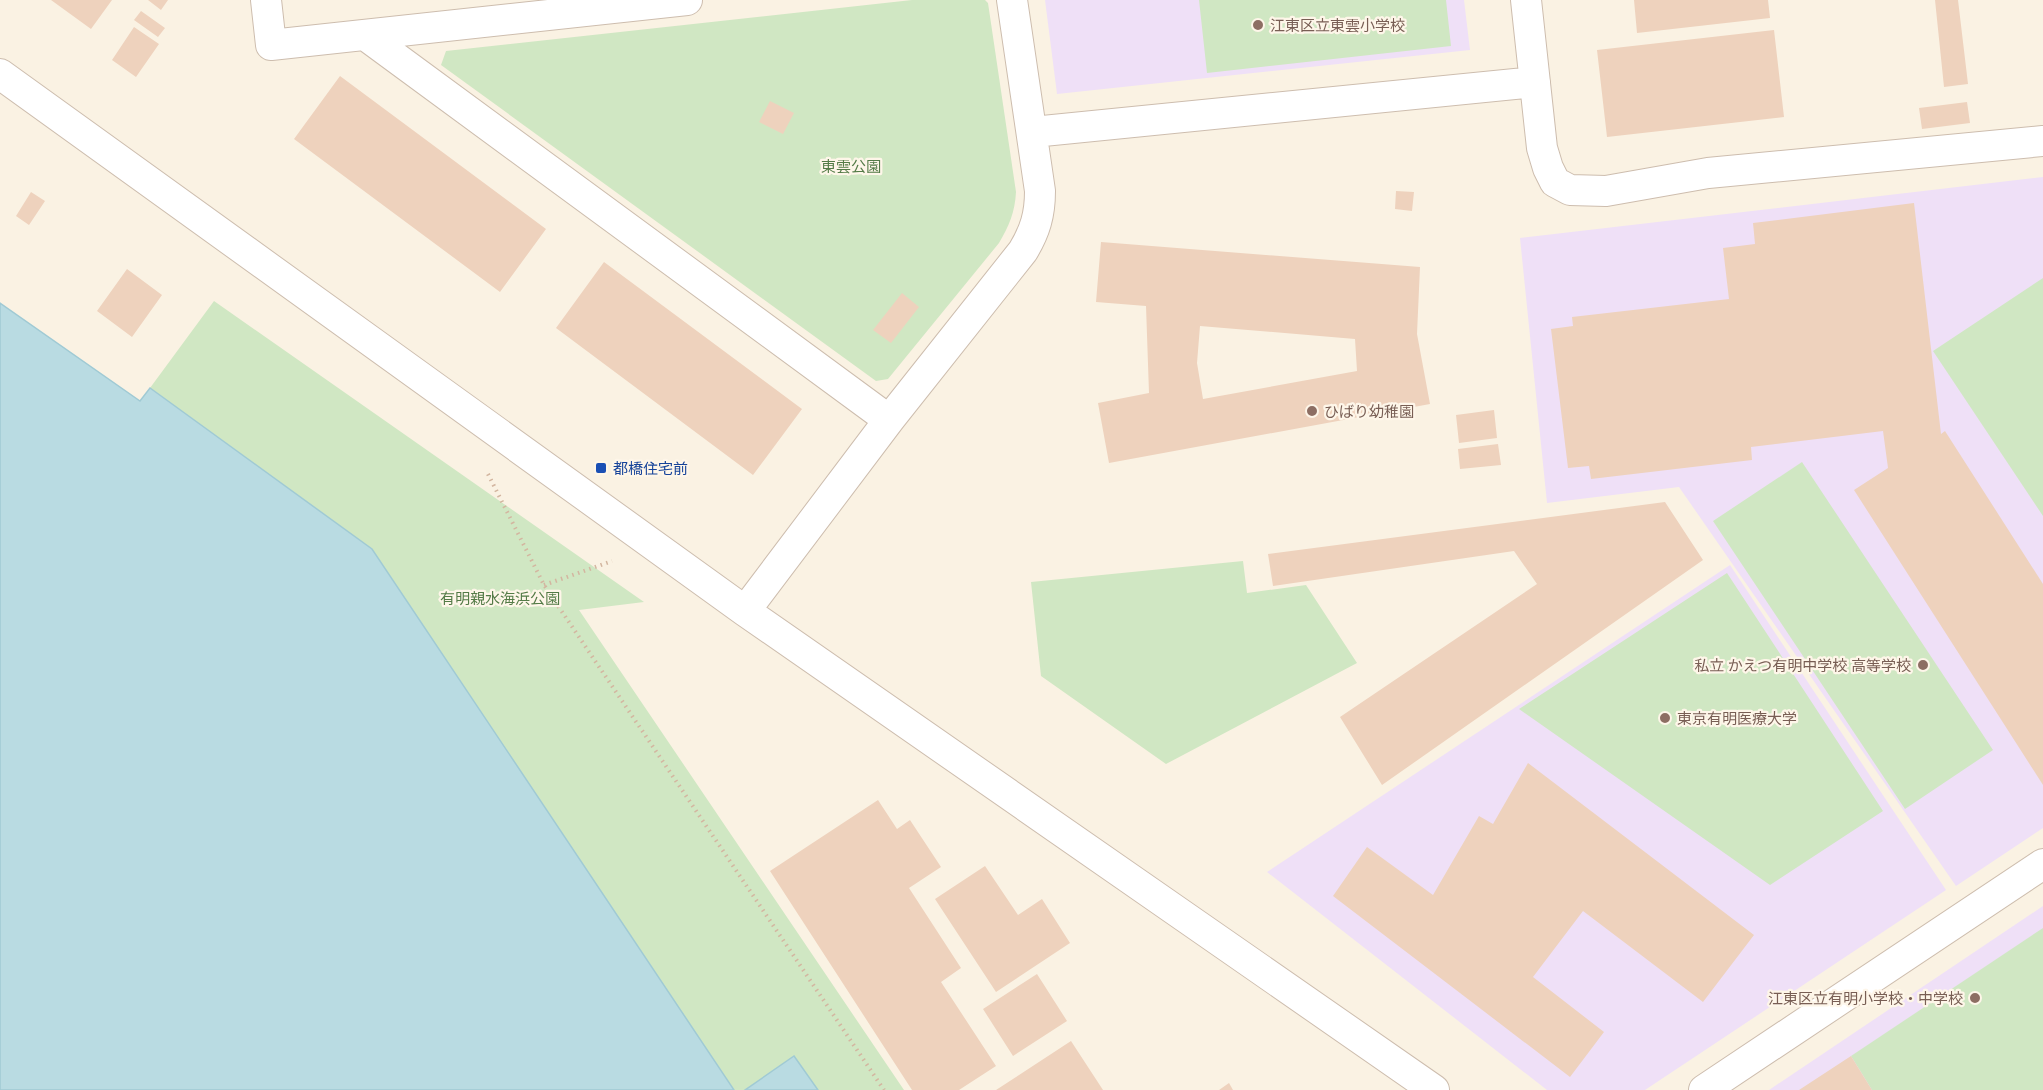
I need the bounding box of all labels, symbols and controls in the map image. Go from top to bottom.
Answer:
place label: 江東区立東雲小学校 [1270,17,1405,34]
marker: 江東区立東雲小学校 [1251,18,1265,32]
park label: 東雲公園 [821,158,881,175]
place label: ひばり幼稚園 [1324,403,1414,420]
marker: ひばり幼稚園 [1305,404,1319,418]
place label: 都橋住宅前 [613,460,688,477]
marker: 都橋住宅前 [594,461,608,475]
park label: 有明親水海浜公園 [440,590,560,607]
place label: 私立 かえつ有明中学校 高等学校 [1694,657,1911,674]
marker: 私立 かえつ有明中学校 高等学校 [1916,658,1930,672]
place label: 東京有明医療大学 [1677,710,1797,727]
marker: 東京有明医療大学 [1658,711,1672,725]
place label: 江東区立有明小学校・中学校 [1768,990,1963,1007]
marker: 江東区立有明小学校・中学校 [1968,991,1982,1005]

